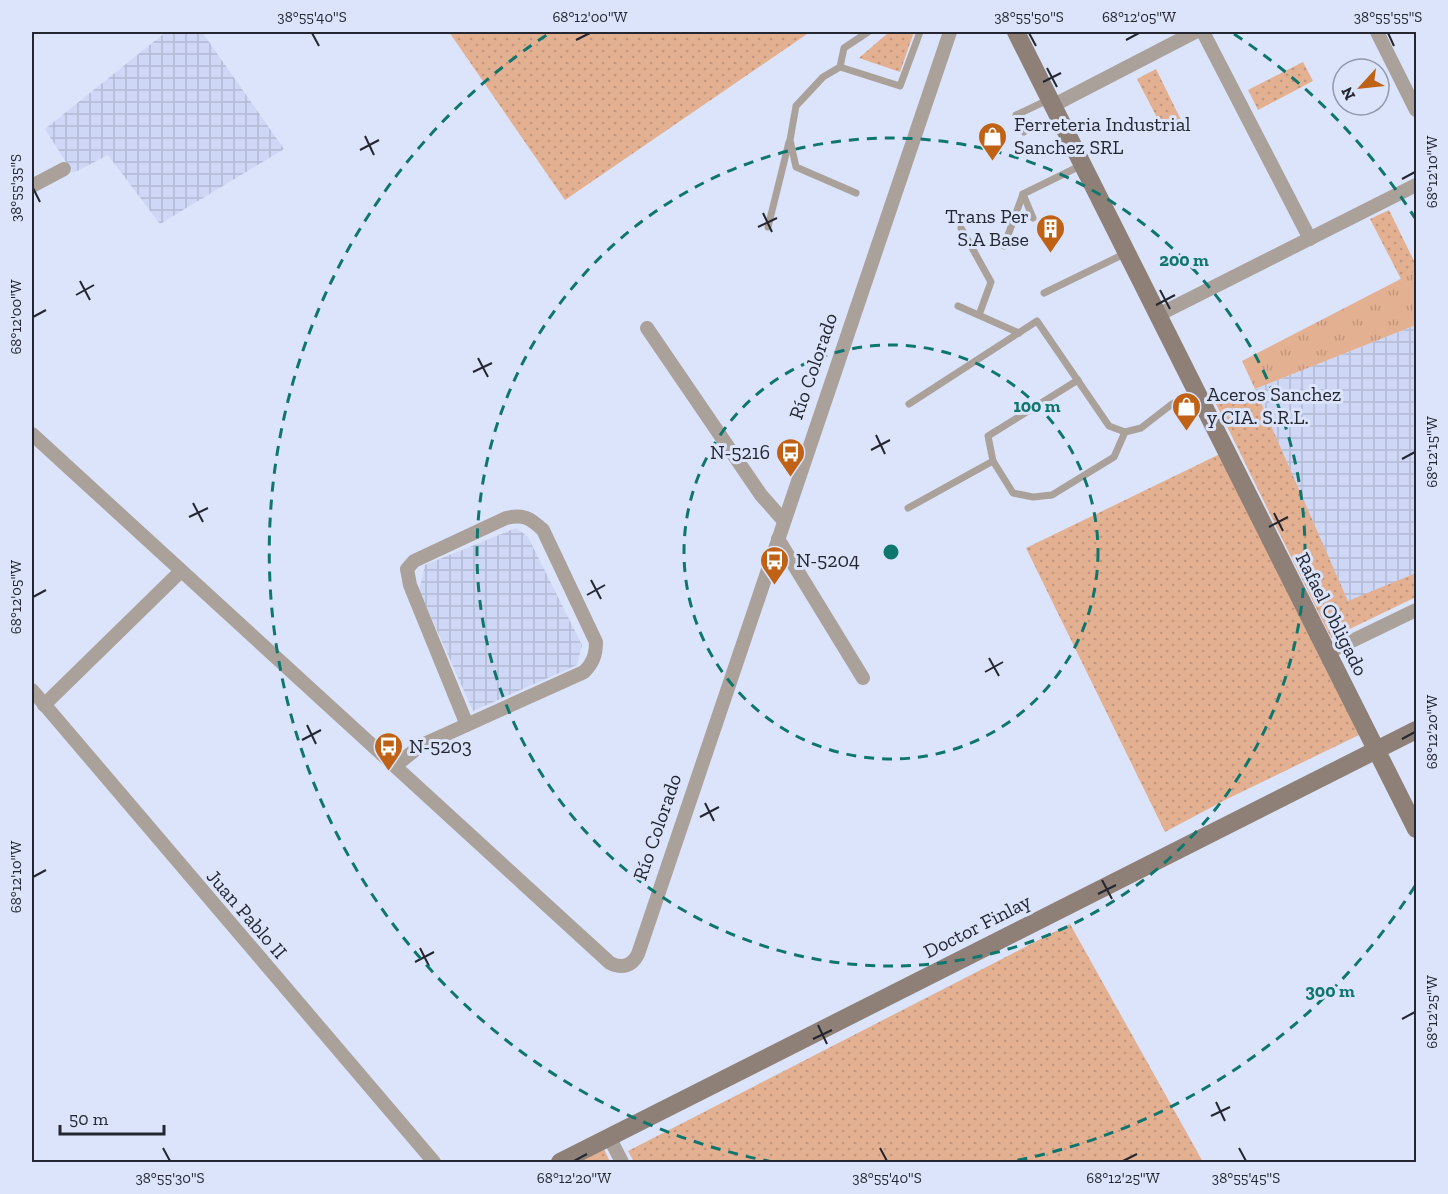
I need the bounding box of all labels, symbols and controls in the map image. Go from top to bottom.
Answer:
text: 38°55'40"S [277,8,347,26]
text: 68°12'00"W [552,8,628,26]
text: 38°55'50"S [994,8,1064,26]
text: 68°12'05"W [1102,8,1176,26]
text: 38°55'55"S [1354,8,1422,26]
north arrow [1331,57,1391,117]
text: N [1337,84,1359,103]
place label: Ferreteria Industrial Sanchez SRL [1014,112,1191,159]
shop icon: Ferreteria Industrial Sanchez SRL [977,120,1009,162]
text: 68°12'10"W [1423,136,1441,208]
text: 38°55'35"S [7,154,25,222]
place label: Trans Per S.A Base [945,204,1029,251]
building icon: Trans Per S.A Base [1034,212,1066,254]
text: 200 m [1159,249,1209,271]
text: 68°12'00"W [7,279,25,355]
street label: Río Colorado [784,310,842,422]
place label: Aceros Sanchez y CIA. S.R.L. [1207,382,1341,429]
shop icon: Aceros Sanchez y CIA. S.R.L. [1170,390,1202,432]
text: 100 m [1013,395,1061,417]
text: 68°12'15"W [1423,416,1441,488]
bus stop icon: N-5216 [775,436,807,478]
place label: N-5216 [710,440,770,464]
centre of rings [881,542,901,562]
bus stop icon: N-5204 [759,544,791,586]
place label: N-5204 [796,548,860,572]
street label: Rafael Obligado [1291,548,1373,680]
text: 68°12'05"W [7,560,25,634]
text: 68°12'20"W [1423,695,1441,769]
bus stop icon: N-5203 [372,730,404,772]
place label: N-5203 [409,734,472,758]
street label: Río Colorado [628,771,686,883]
text: 68°12'10"W [7,841,25,913]
street label: Juan Pablo II [202,865,292,963]
street label: Doctor Finlay [919,888,1035,963]
text: 68°12'25"W [1423,975,1441,1049]
text: 300 m [1305,980,1355,1002]
scale bar [60,1098,164,1136]
text: 50 m [69,1108,109,1130]
text: 38°55'30"S [135,1169,205,1187]
text: 68°12'20"W [537,1169,611,1187]
text: 38°55'40"S [852,1169,922,1187]
text: 68°12'25"W [1086,1169,1160,1187]
text: 38°55'45"S [1212,1169,1280,1187]

